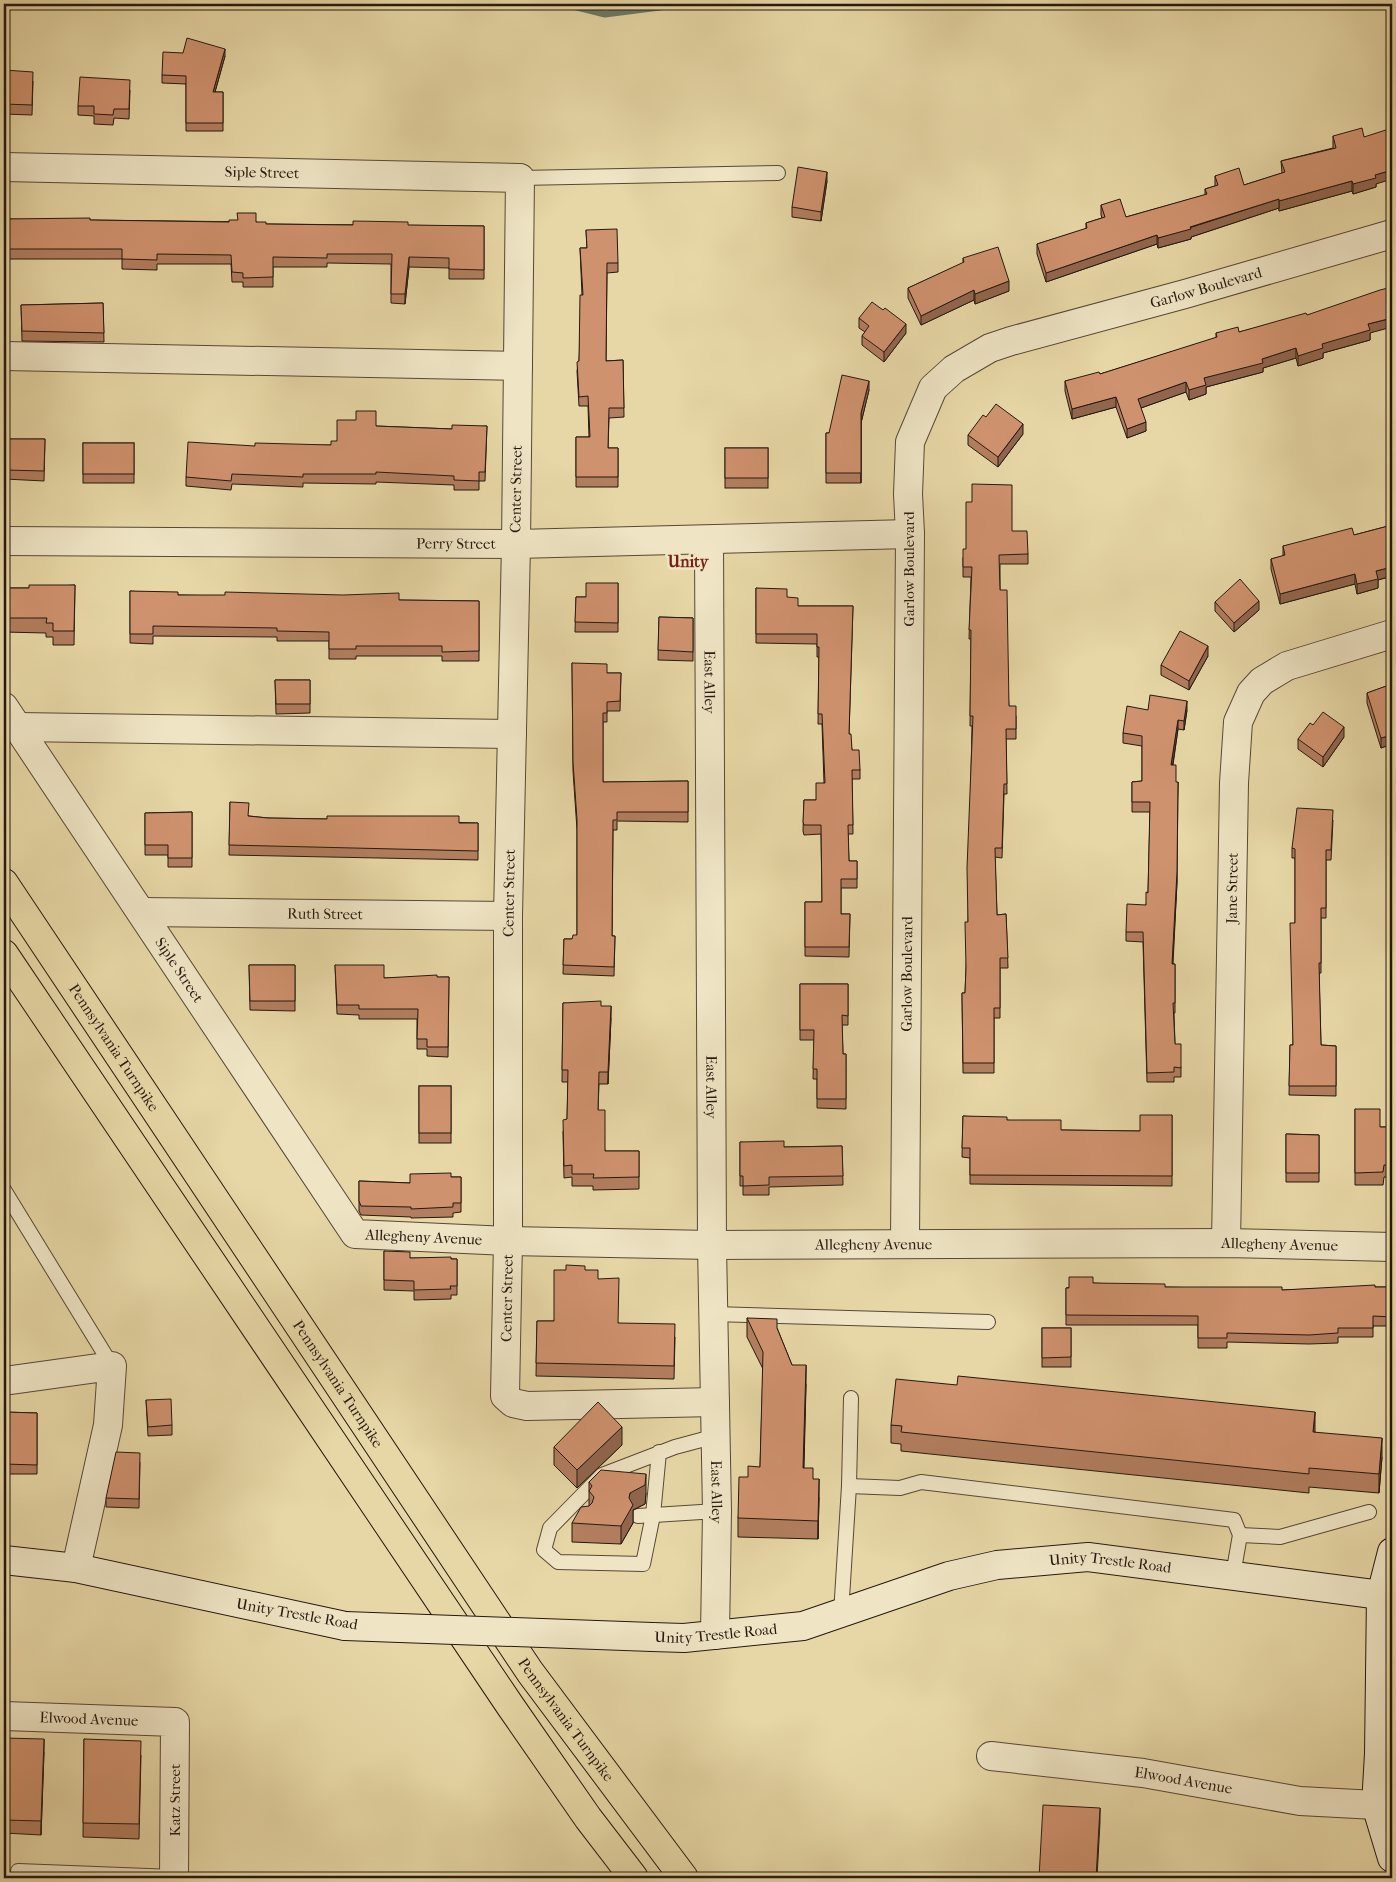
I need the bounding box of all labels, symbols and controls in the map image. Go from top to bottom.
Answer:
street label: Siple Street [225,163,300,182]
street label: Garlow Boulevard [1148,263,1265,312]
street label: Center Street [506,444,526,533]
street label: Garlow Boulevard [900,511,918,627]
street label: Perry Street [416,534,497,553]
district label: Unity [667,552,710,572]
street label: East Alley [700,650,719,715]
street label: Center Street [499,848,519,937]
street label: Jane Street [1223,852,1242,925]
street label: Ruth Street [287,905,364,923]
street label: Garlow Boulevard [897,915,916,1032]
street label: Siple Street [151,934,208,1007]
street label: Pennsylvania Turnpike [65,981,163,1115]
street label: East Alley [702,1055,720,1120]
street label: Allegheny Avenue [364,1225,483,1249]
street label: Allegheny Avenue [1220,1234,1339,1255]
street label: Allegheny Avenue [814,1235,933,1254]
street label: Center Street [497,1253,517,1342]
street label: Pennsylvania Turnpike [289,1317,387,1452]
street label: East Alley [707,1460,726,1525]
street label: Unity Trestle Road [1048,1548,1173,1577]
street label: Unity Trestle Road [235,1594,360,1634]
street label: Unity Trestle Road [654,1620,779,1647]
street label: Pennsylvania Turnpike [514,1655,618,1786]
street label: Elwood Avenue [39,1708,139,1730]
street label: Katz Street [166,1763,184,1836]
street label: Elwood Avenue [1134,1763,1234,1798]

